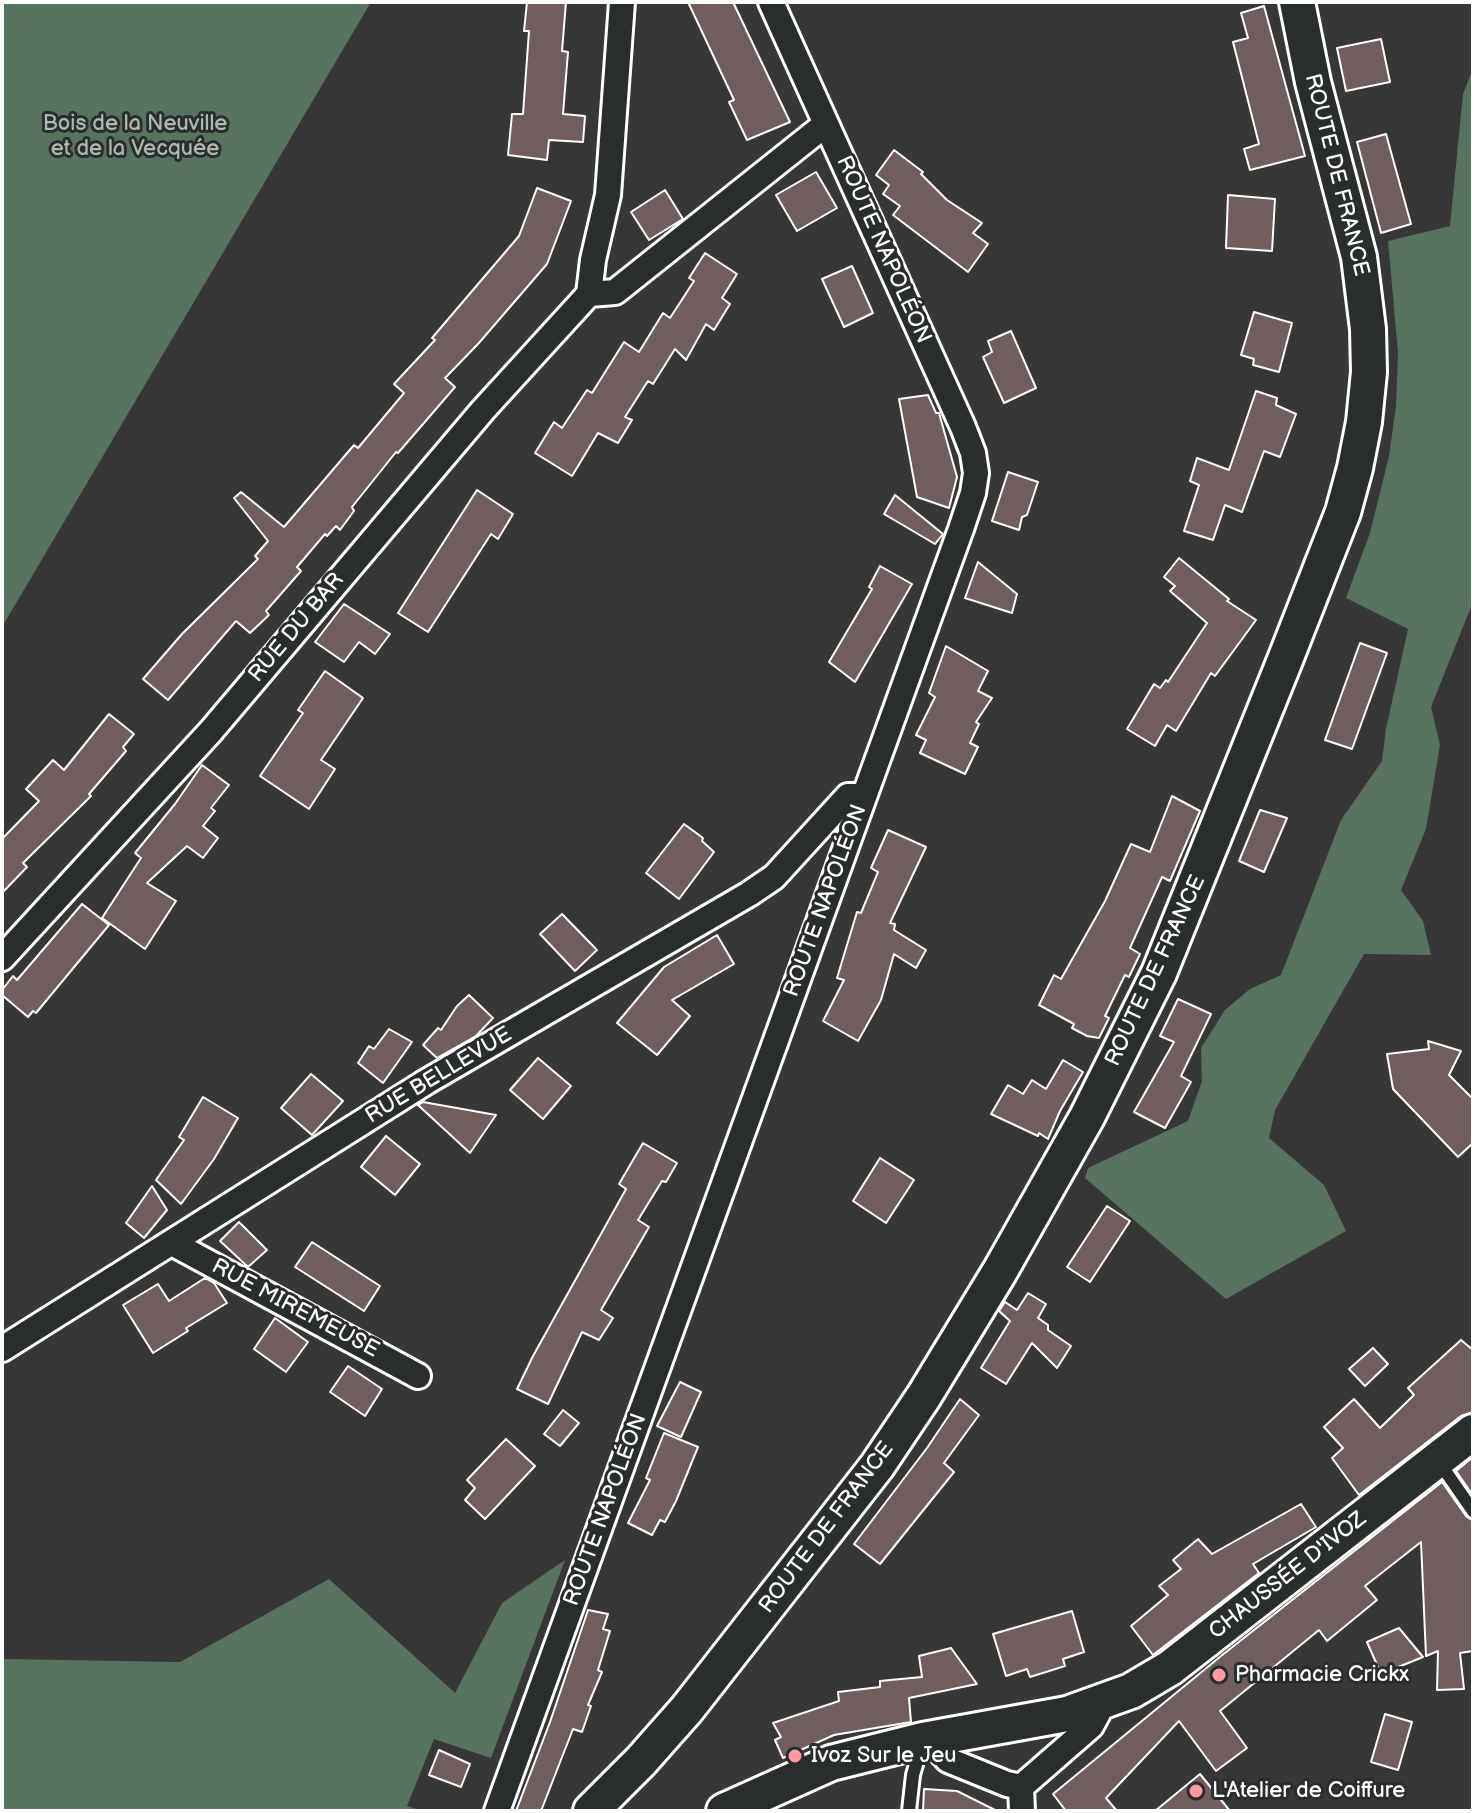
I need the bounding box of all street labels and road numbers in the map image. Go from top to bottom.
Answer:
street label: ROUTE DE FRANCE [1298,71,1374,279]
street label: ROUTE NAPOLÉON [830,152,936,348]
street label: RUE DU BAR [244,568,350,688]
street label: ROUTE NAPOLÉON [779,801,873,1001]
street label: ROUTE DE FRANCE [1100,871,1212,1071]
street label: RUE BELLEVUE [361,1022,517,1130]
street label: RUE MIREMEUSE [207,1254,383,1364]
street label: ROUTE NAPOLÉON [559,1410,653,1610]
street label: ROUTE DE FRANCE [754,1437,900,1619]
street label: CHAUSSÉE D'IVOZ [1204,1506,1372,1646]

